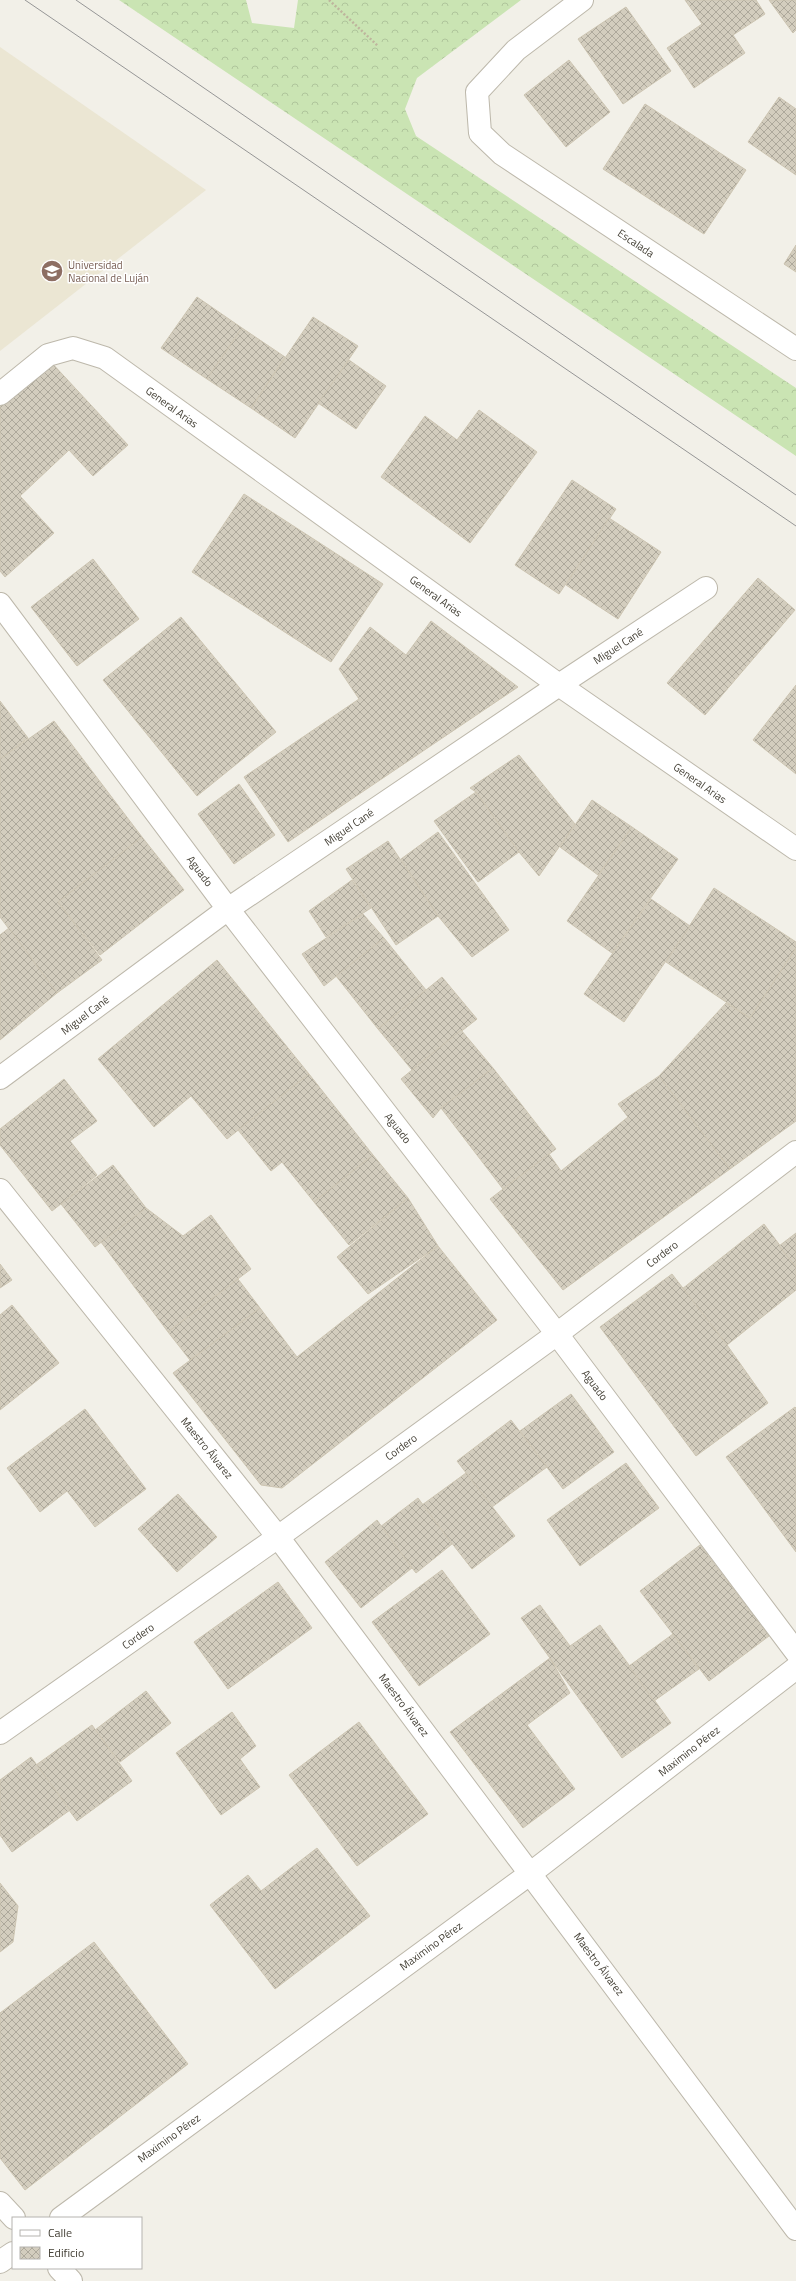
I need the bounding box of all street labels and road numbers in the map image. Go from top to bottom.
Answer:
street label: Escalada [615,225,658,261]
street label: General Arias [142,382,202,432]
street label: General Arias [406,571,466,621]
street label: Miguel Cané [590,624,646,668]
street label: General Arias [670,759,730,807]
street label: Miguel Cané [321,804,377,849]
street label: Aguado [183,852,217,890]
street label: Miguel Cané [58,991,113,1038]
street label: Aguado [381,1109,415,1147]
street label: Cordero [643,1237,681,1271]
street label: Aguado [578,1366,612,1404]
street label: Maestro Álvarez [177,1414,237,1482]
street label: Cordero [382,1430,421,1464]
street label: Cordero [119,1619,158,1653]
street label: Maestro Álvarez [375,1670,433,1740]
street label: Maximino Pérez [655,1722,723,1780]
street label: Maximino Pérez [396,1918,466,1974]
street label: Maestro Álvarez [570,1929,628,1999]
street label: Maximino Pérez [134,2110,204,2166]

